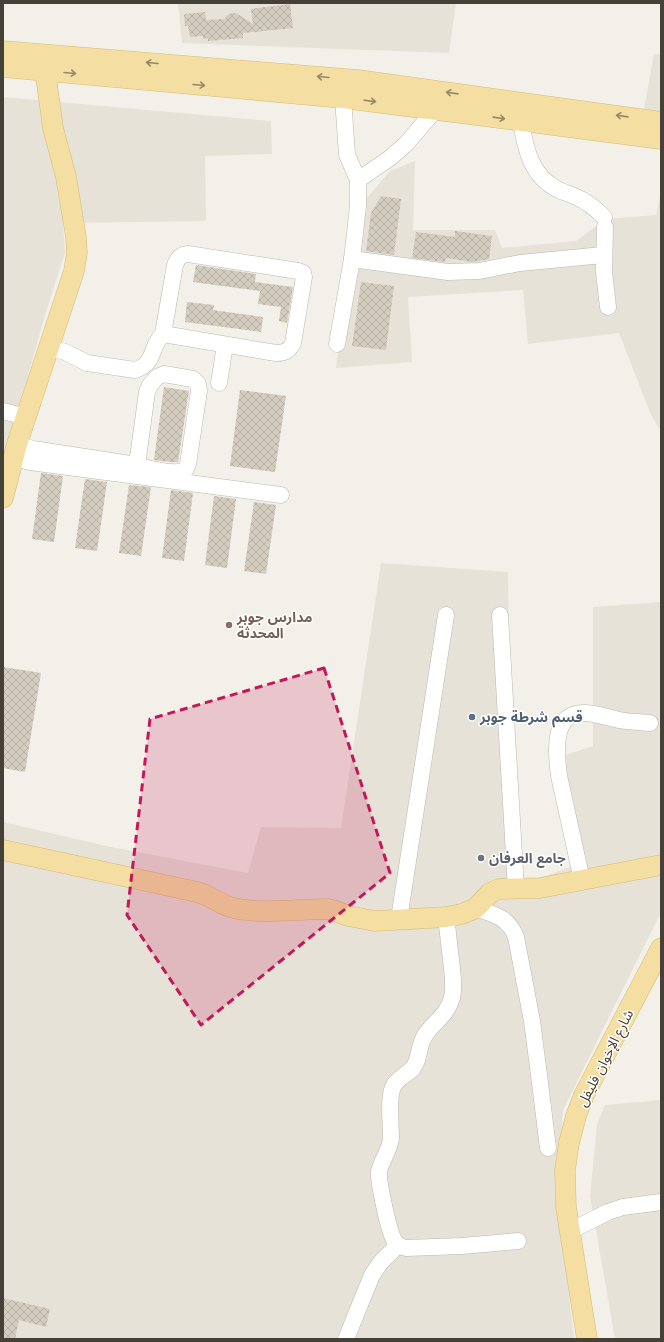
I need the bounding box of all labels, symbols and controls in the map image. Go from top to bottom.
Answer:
one-way arrow [146,59,159,67]
one-way arrow [63,69,76,76]
one-way arrow [317,73,330,80]
one-way arrow [192,81,205,88]
one-way arrow [446,89,459,96]
one-way arrow [363,97,376,105]
one-way arrow [616,112,629,120]
one-way arrow [492,114,505,122]
place label: مدارس جوبر المحدثة [236,608,312,642]
marker: مدارس جوبر المحدثة [224,620,234,630]
place label: قسم شرطة جوبر [479,708,583,728]
marker: قسم شرطة جوبر [467,712,477,722]
place label: جامع العرفان [489,849,566,868]
marker: جامع العرفان [476,853,486,863]
street label: شارع الإخوان فليفل [573,1006,639,1111]

